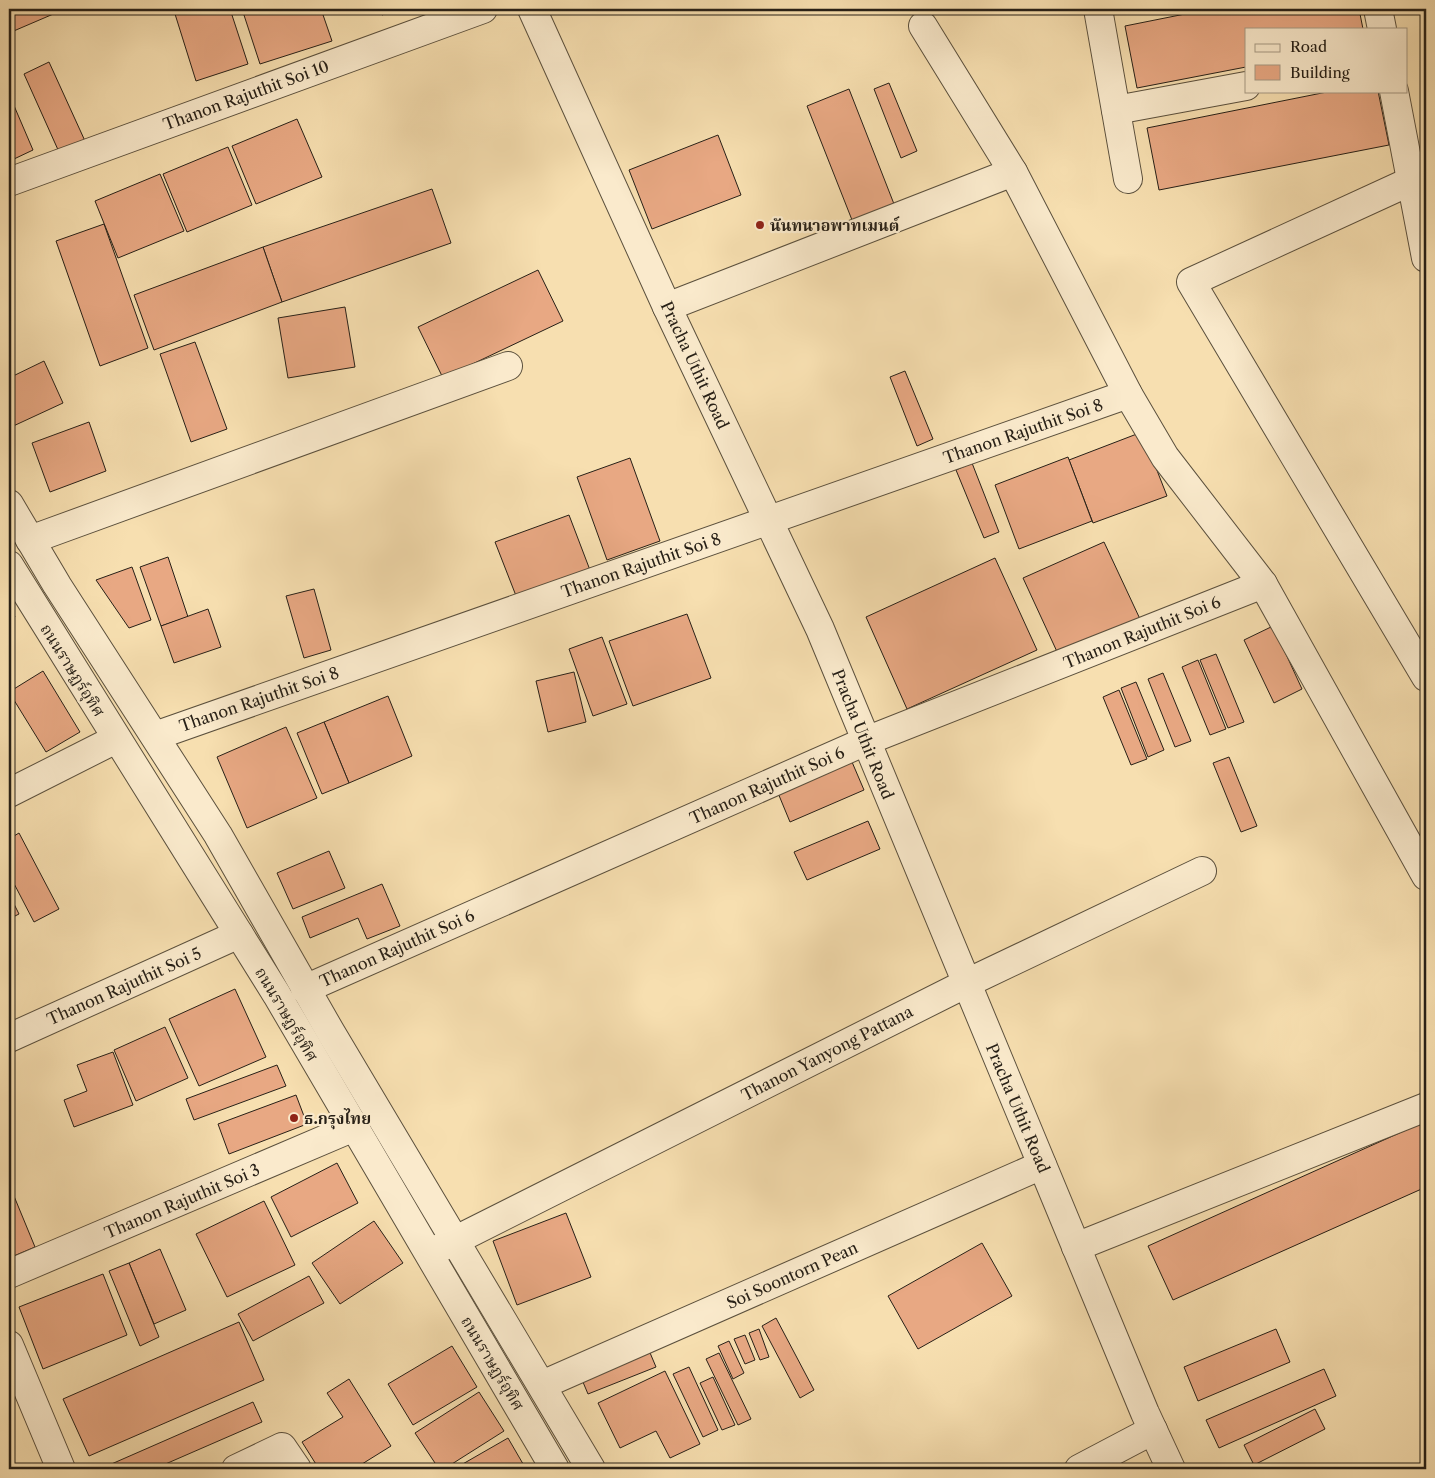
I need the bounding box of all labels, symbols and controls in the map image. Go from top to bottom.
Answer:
legend [1245,28,1408,92]
text: Road [1290,37,1327,56]
street label: Thanon Rajuthit Soi 10 [160,56,332,134]
text: Building [1290,63,1350,82]
place label: นันทนาอพาทเมนต์ [770,215,900,235]
marker: นันทนาอพาทเมนต์ [754,219,766,231]
street label: Pracha Uthit Road [657,298,733,432]
street label: Thanon Rajuthit Soi 8 [941,394,1105,468]
street label: Thanon Rajuthit Soi 8 [559,528,723,602]
street label: Thanon Rajuthit Soi 6 [1061,591,1223,673]
street label: ถนนราษฏร์อุทิศ [35,620,110,721]
street label: Thanon Rajuthit Soi 8 [177,662,341,736]
street label: Pracha Uthit Road [828,666,898,802]
street label: Thanon Rajuthit Soi 6 [686,742,848,828]
street label: Thanon Rajuthit Soi 6 [316,905,478,991]
street label: Thanon Rajuthit Soi 5 [44,943,204,1029]
street label: ถนนราษฏร์อุทิศ [249,963,323,1066]
street label: Thanon Yanyong Pattana [738,1001,917,1105]
street label: Pracha Uthit Road [982,1040,1054,1176]
place label: ธ.กรุงไทย [304,1108,371,1130]
marker: ธ.กรุงไทย [288,1112,300,1124]
street label: Thanon Rajuthit Soi 3 [101,1159,263,1243]
street label: Soi Soontorn Pean [723,1237,861,1313]
street label: ถนนราษฏร์อุทิศ [455,1312,529,1415]

